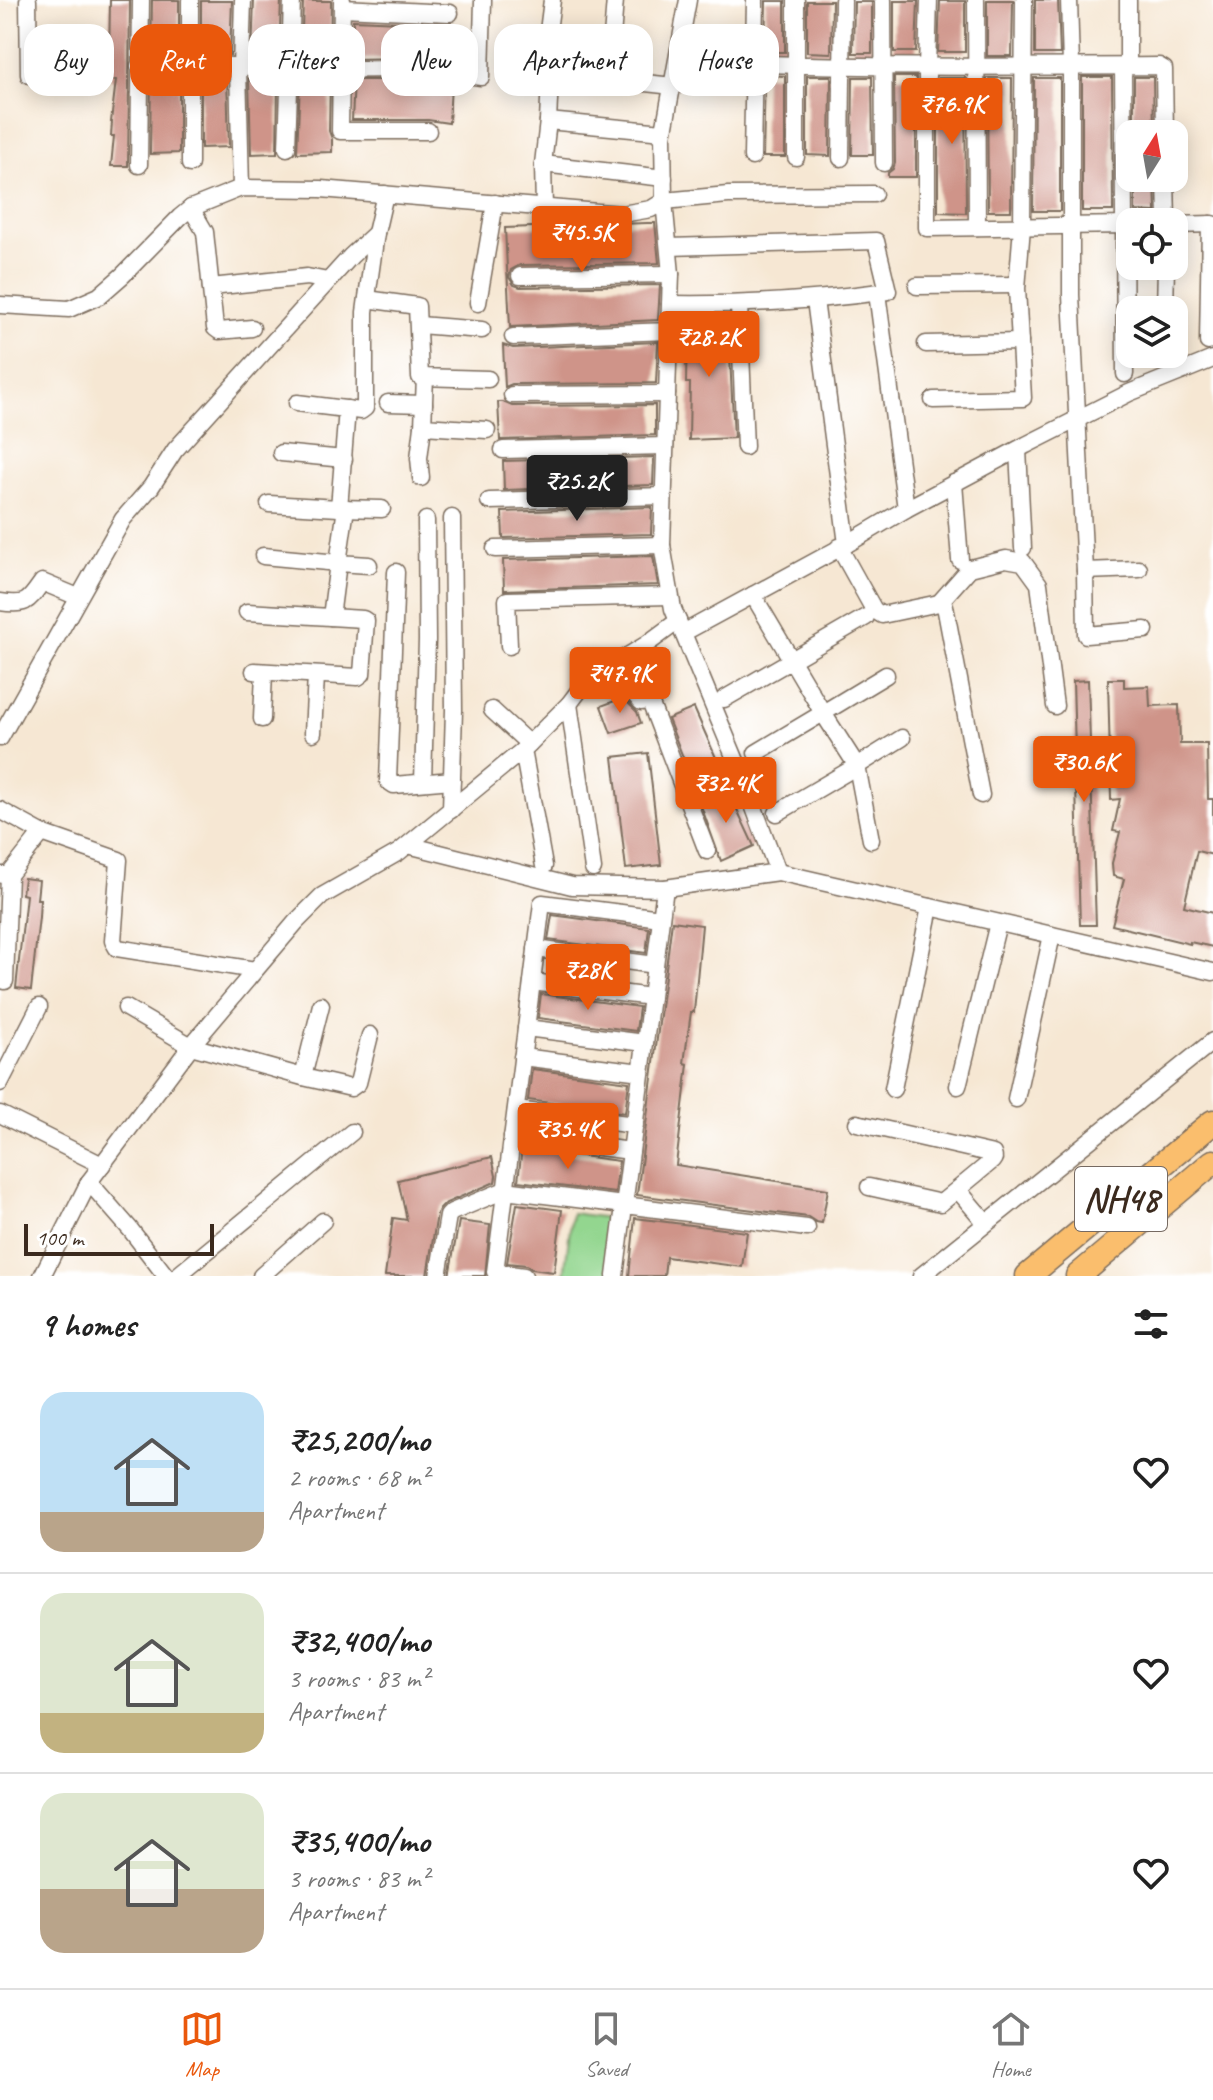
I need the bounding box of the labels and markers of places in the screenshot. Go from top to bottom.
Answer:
pin: ₹76.9K [887,78,1017,146]
pin: ₹45.5K [517,206,647,274]
pin: ₹28.2K [644,311,774,379]
pin: ₹25.2K [512,455,642,523]
pin: ₹47.9K [555,647,685,715]
pin: ₹30.6K [1019,736,1149,804]
pin: ₹32.4K [661,757,791,825]
pin: ₹28K [541,944,635,1012]
pin: ₹35.4K [503,1103,633,1171]

